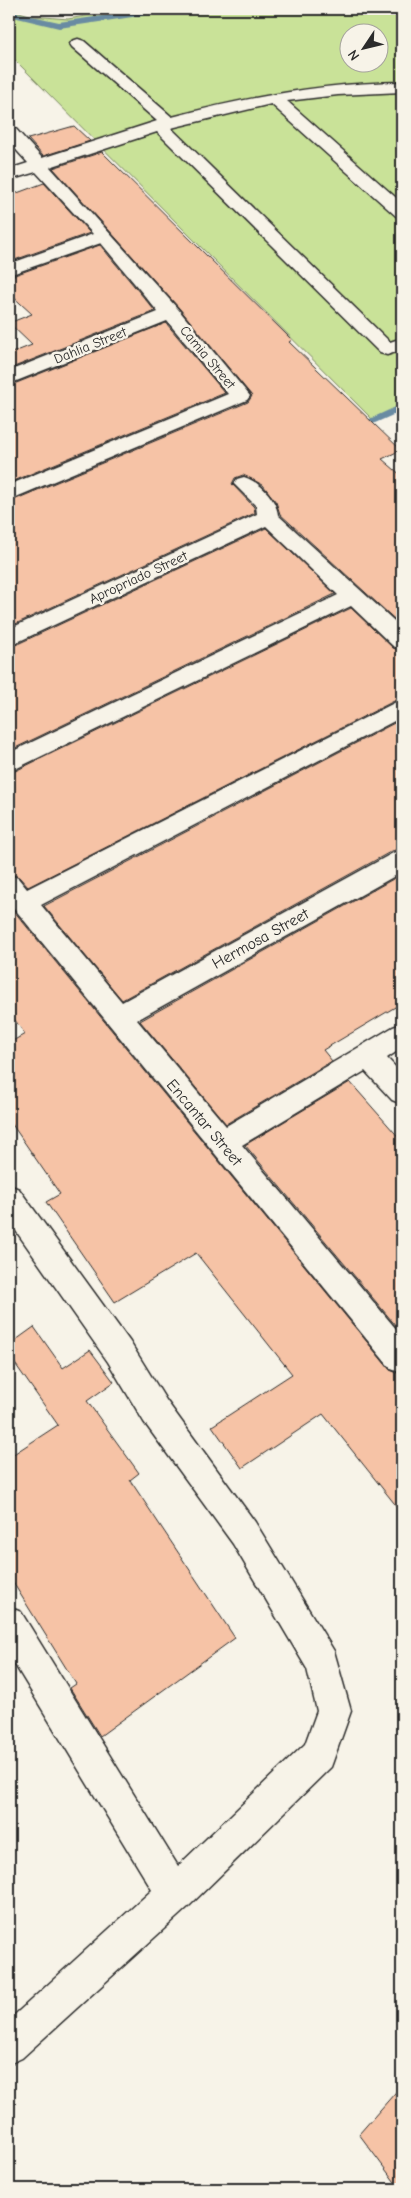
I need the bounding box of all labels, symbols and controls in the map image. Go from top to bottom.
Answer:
north arrow [338,22,388,72]
text: N [344,47,363,64]
street label: Camia Street [176,322,240,393]
street label: Dahlia Street [51,323,130,368]
street label: Apropriado Street [86,547,191,608]
street label: Hermosa Street [209,905,312,973]
street label: Encantar Street [163,1076,246,1170]

